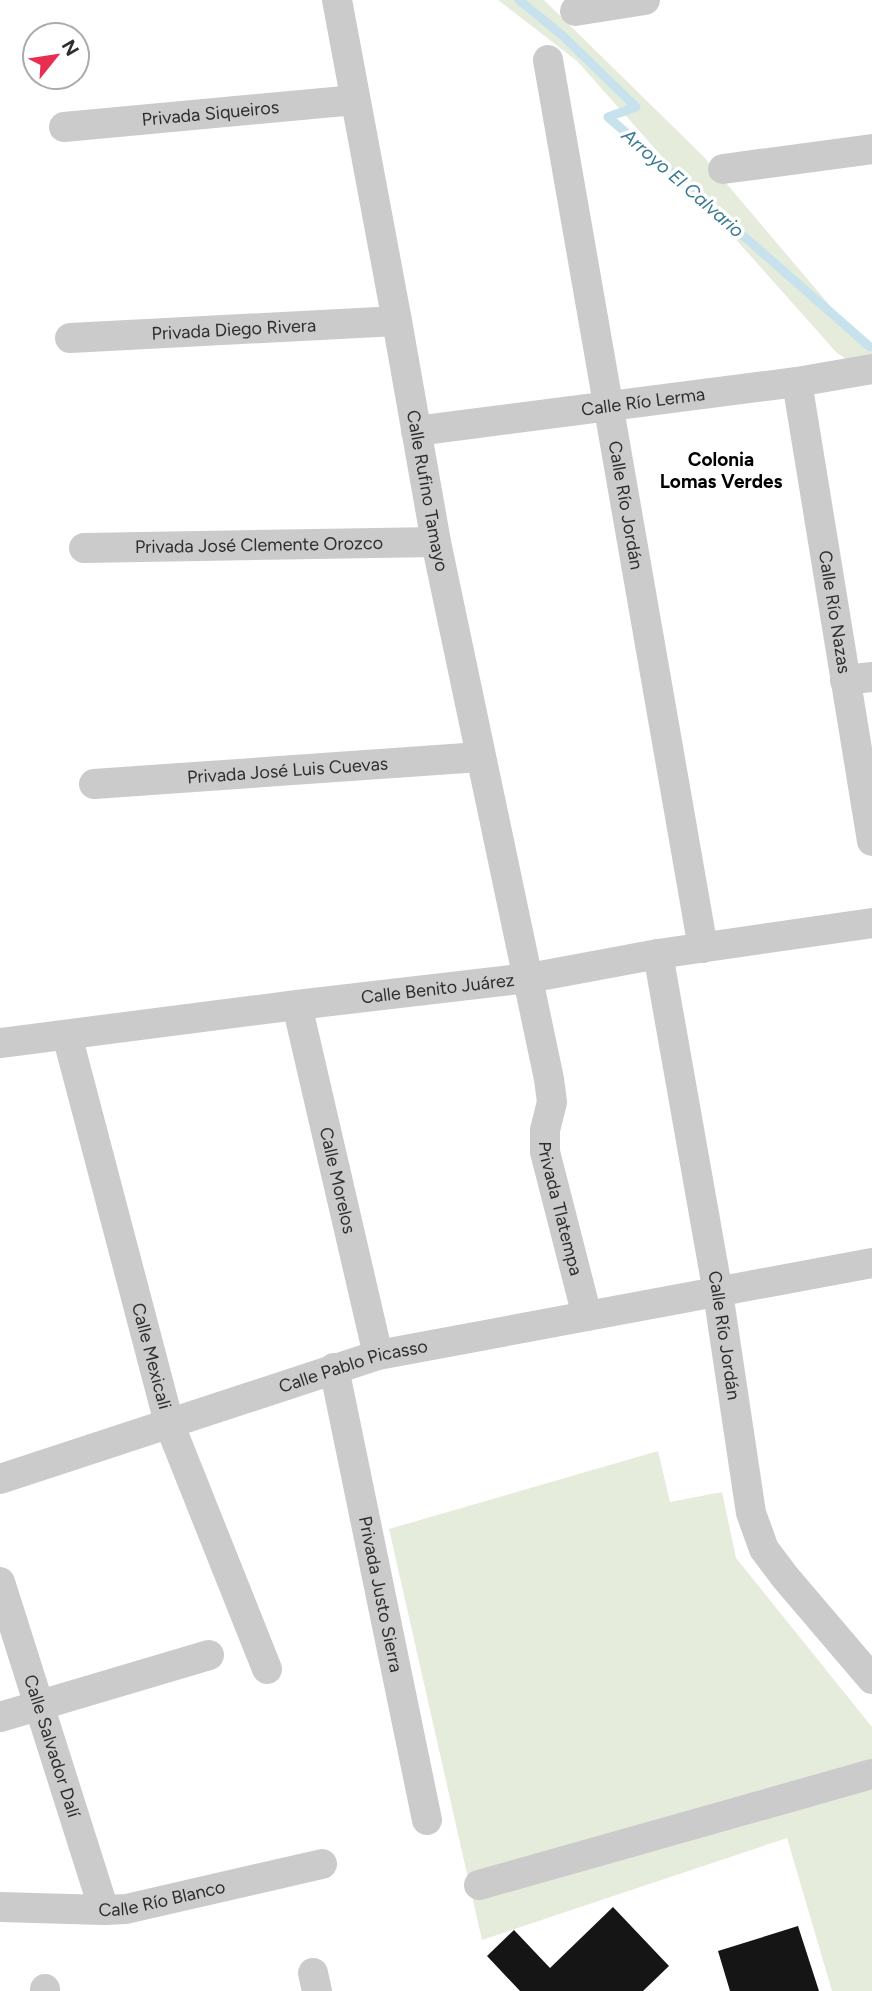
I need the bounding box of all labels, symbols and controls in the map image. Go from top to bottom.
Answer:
north arrow [21,21,91,91]
text: N [57,36,84,60]
street label: Privada Siqueiros [141,96,280,131]
water label: Arroyo El Calvario [617,123,749,242]
street label: Privada Diego Rivera [151,314,317,345]
street label: Calle Río Lerma [580,383,706,421]
street label: Calle Rufino Tamayo [402,408,453,573]
street label: Calle Río Jordán [604,439,648,571]
district label: Colonia Lomas Verdes [660,448,782,493]
street label: Privada José Clemente Orozco [135,532,383,558]
street label: Calle Río Nazas [814,549,855,675]
street label: Privada José Luis Cuevas [186,752,389,788]
street label: Calle Benito Juárez [360,969,516,1008]
street label: Calle Morelos [315,1125,361,1236]
street label: Privada Tlatempa [534,1141,587,1278]
street label: Calle Río Jordán [703,1269,745,1401]
street label: Calle Mexicali [127,1300,176,1412]
street label: Calle Pablo Picasso [276,1335,429,1398]
street label: Privada Justo Sierra [354,1514,407,1674]
street label: Calle Salvador Dalí [19,1672,85,1821]
street label: Calle Río Blanco [98,1876,227,1921]

